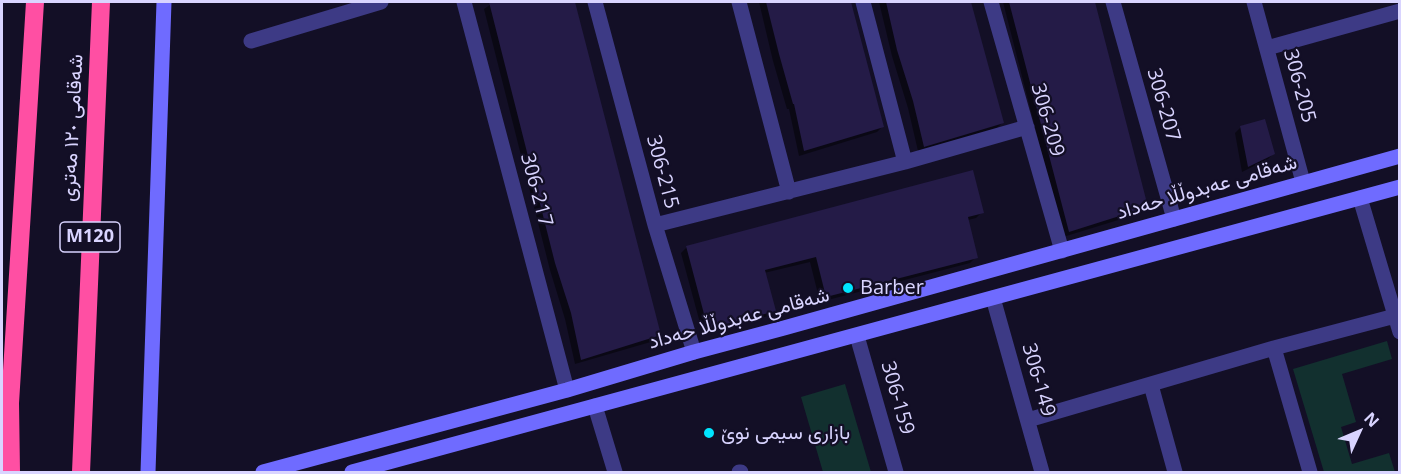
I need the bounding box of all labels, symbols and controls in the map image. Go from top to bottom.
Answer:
street label: 306-205 [1278,47,1320,125]
street label: شەقامی ١٢٠ مەتری [57,54,89,202]
street label: 306-207 [1141,66,1185,144]
street label: 306-209 [1025,81,1069,159]
street label: 306-215 [641,133,683,211]
street label: 306-217 [515,151,557,229]
street label: شەقامی عەبدوڵڵا حەداد [1114,151,1300,225]
road number: M120 [60,222,120,252]
place label: Barber [860,276,924,300]
marker: Barber [841,281,855,295]
street label: شەقامی عەبدوڵڵا حەداد [646,283,832,355]
street label: 306-149 [1016,341,1060,419]
street label: 306-159 [875,359,919,437]
north arrow [1329,402,1389,462]
text: N [1360,407,1384,432]
place label: بازاری سیمی نوێ [721,421,850,445]
marker: بازاری سیمی نوێ [702,426,716,440]

